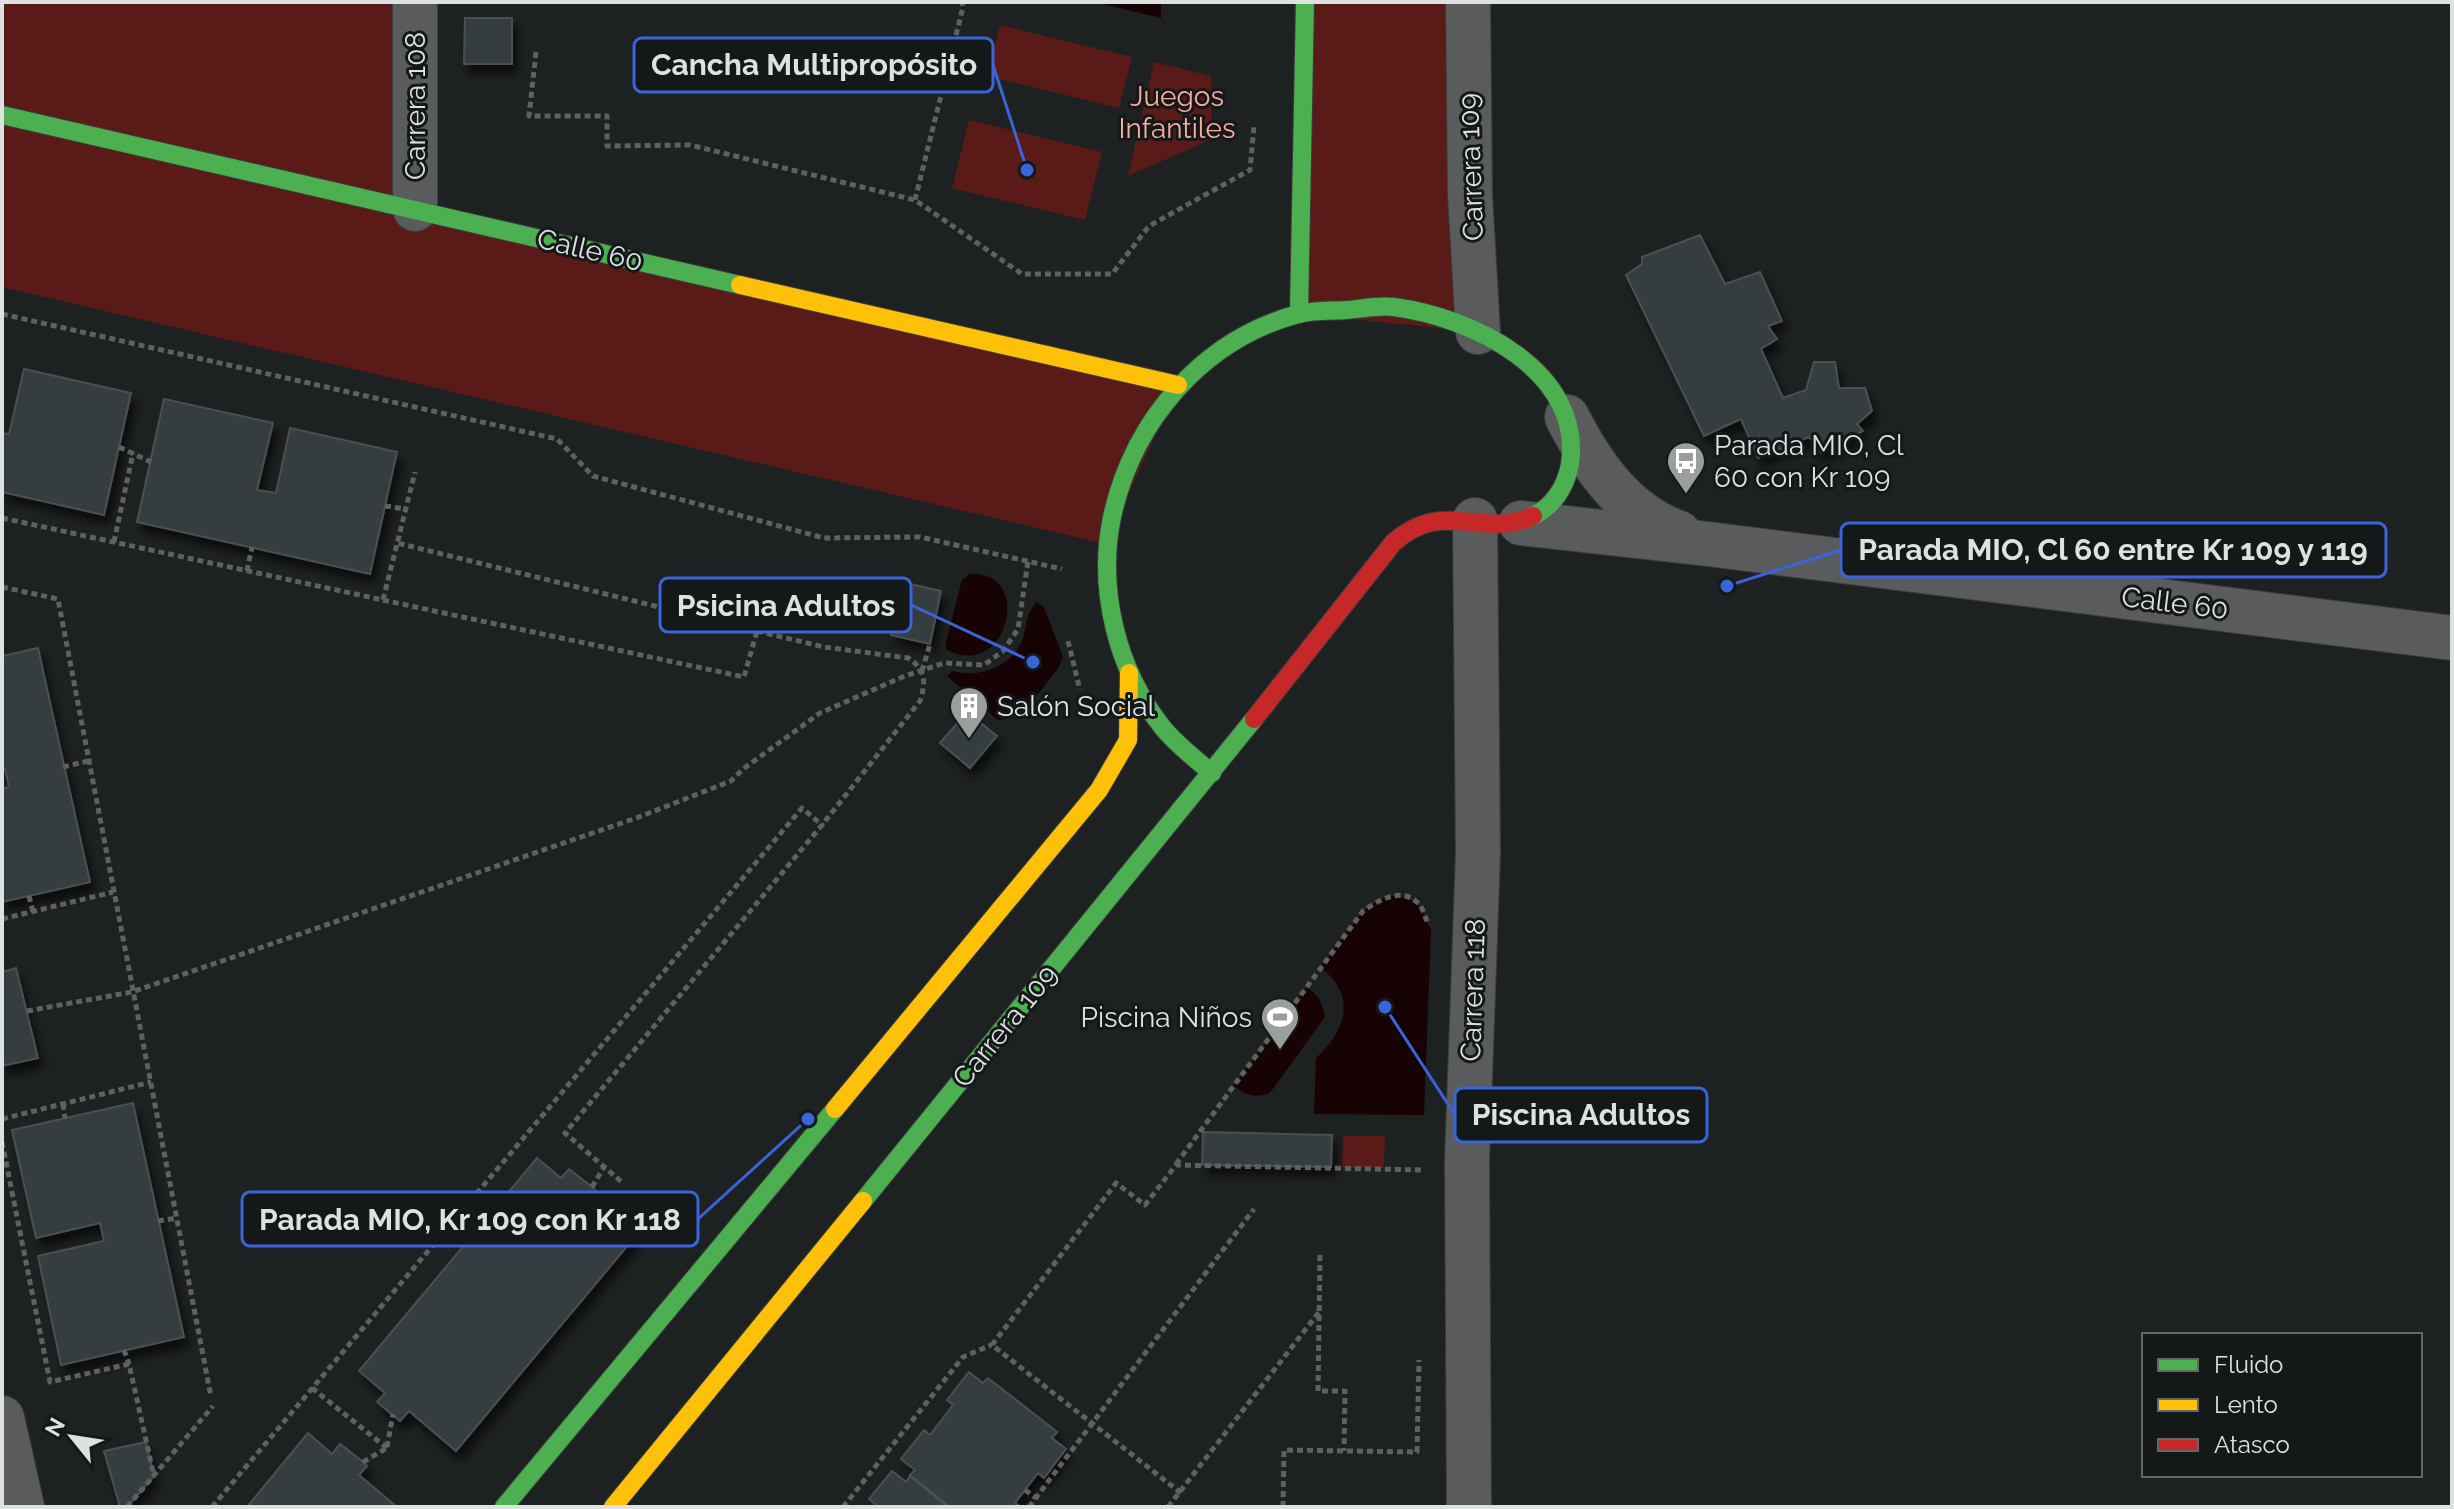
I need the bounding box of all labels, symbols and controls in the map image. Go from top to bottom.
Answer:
street label: Carrera 108 [399,32,432,180]
callout: Cancha Multipropósito [634,38,993,92]
text: Cancha Multipropósito [651,47,977,82]
park label: Juegos Infantiles [1119,80,1235,145]
street label: Carrera 109 [1452,93,1490,241]
street label: Calle 60 [534,222,646,278]
place label: Parada MIO, Cl 60 con Kr 109 [1714,429,1904,494]
bus stop icon: Parada MIO, Cl 60 con Kr 109 [1665,440,1707,495]
callout: Parada MIO, Cl 60 entre Kr 109 y 119 [1841,523,2386,577]
text: Parada MIO, Cl 60 entre Kr 109 y 119 [1858,532,2368,567]
callout: Psicina Adultos [660,578,911,632]
street label: Calle 60 [2120,580,2230,626]
text: Psicina Adultos [677,588,895,623]
building icon: Salón Social [948,685,990,740]
place label: Salón Social [997,690,1155,723]
street label: Carrera 118 [1454,918,1492,1062]
street label: Carrera 109 [946,958,1064,1094]
sports icon: Piscina Niños [1259,996,1301,1051]
place label: Piscina Niños [1081,1001,1252,1034]
callout: Piscina Adultos [1455,1088,1707,1142]
text: Piscina Adultos [1472,1097,1690,1132]
callout: Parada MIO, Kr 109 con Kr 118 [242,1192,698,1246]
text: Parada MIO, Kr 109 con Kr 118 [259,1202,681,1237]
legend [2142,1333,2422,1477]
text: Fluido [2214,1350,2283,1379]
text: Lento [2214,1390,2278,1419]
north arrow [32,1397,112,1477]
text: N [39,1413,70,1441]
text: Atasco [2214,1430,2290,1459]

